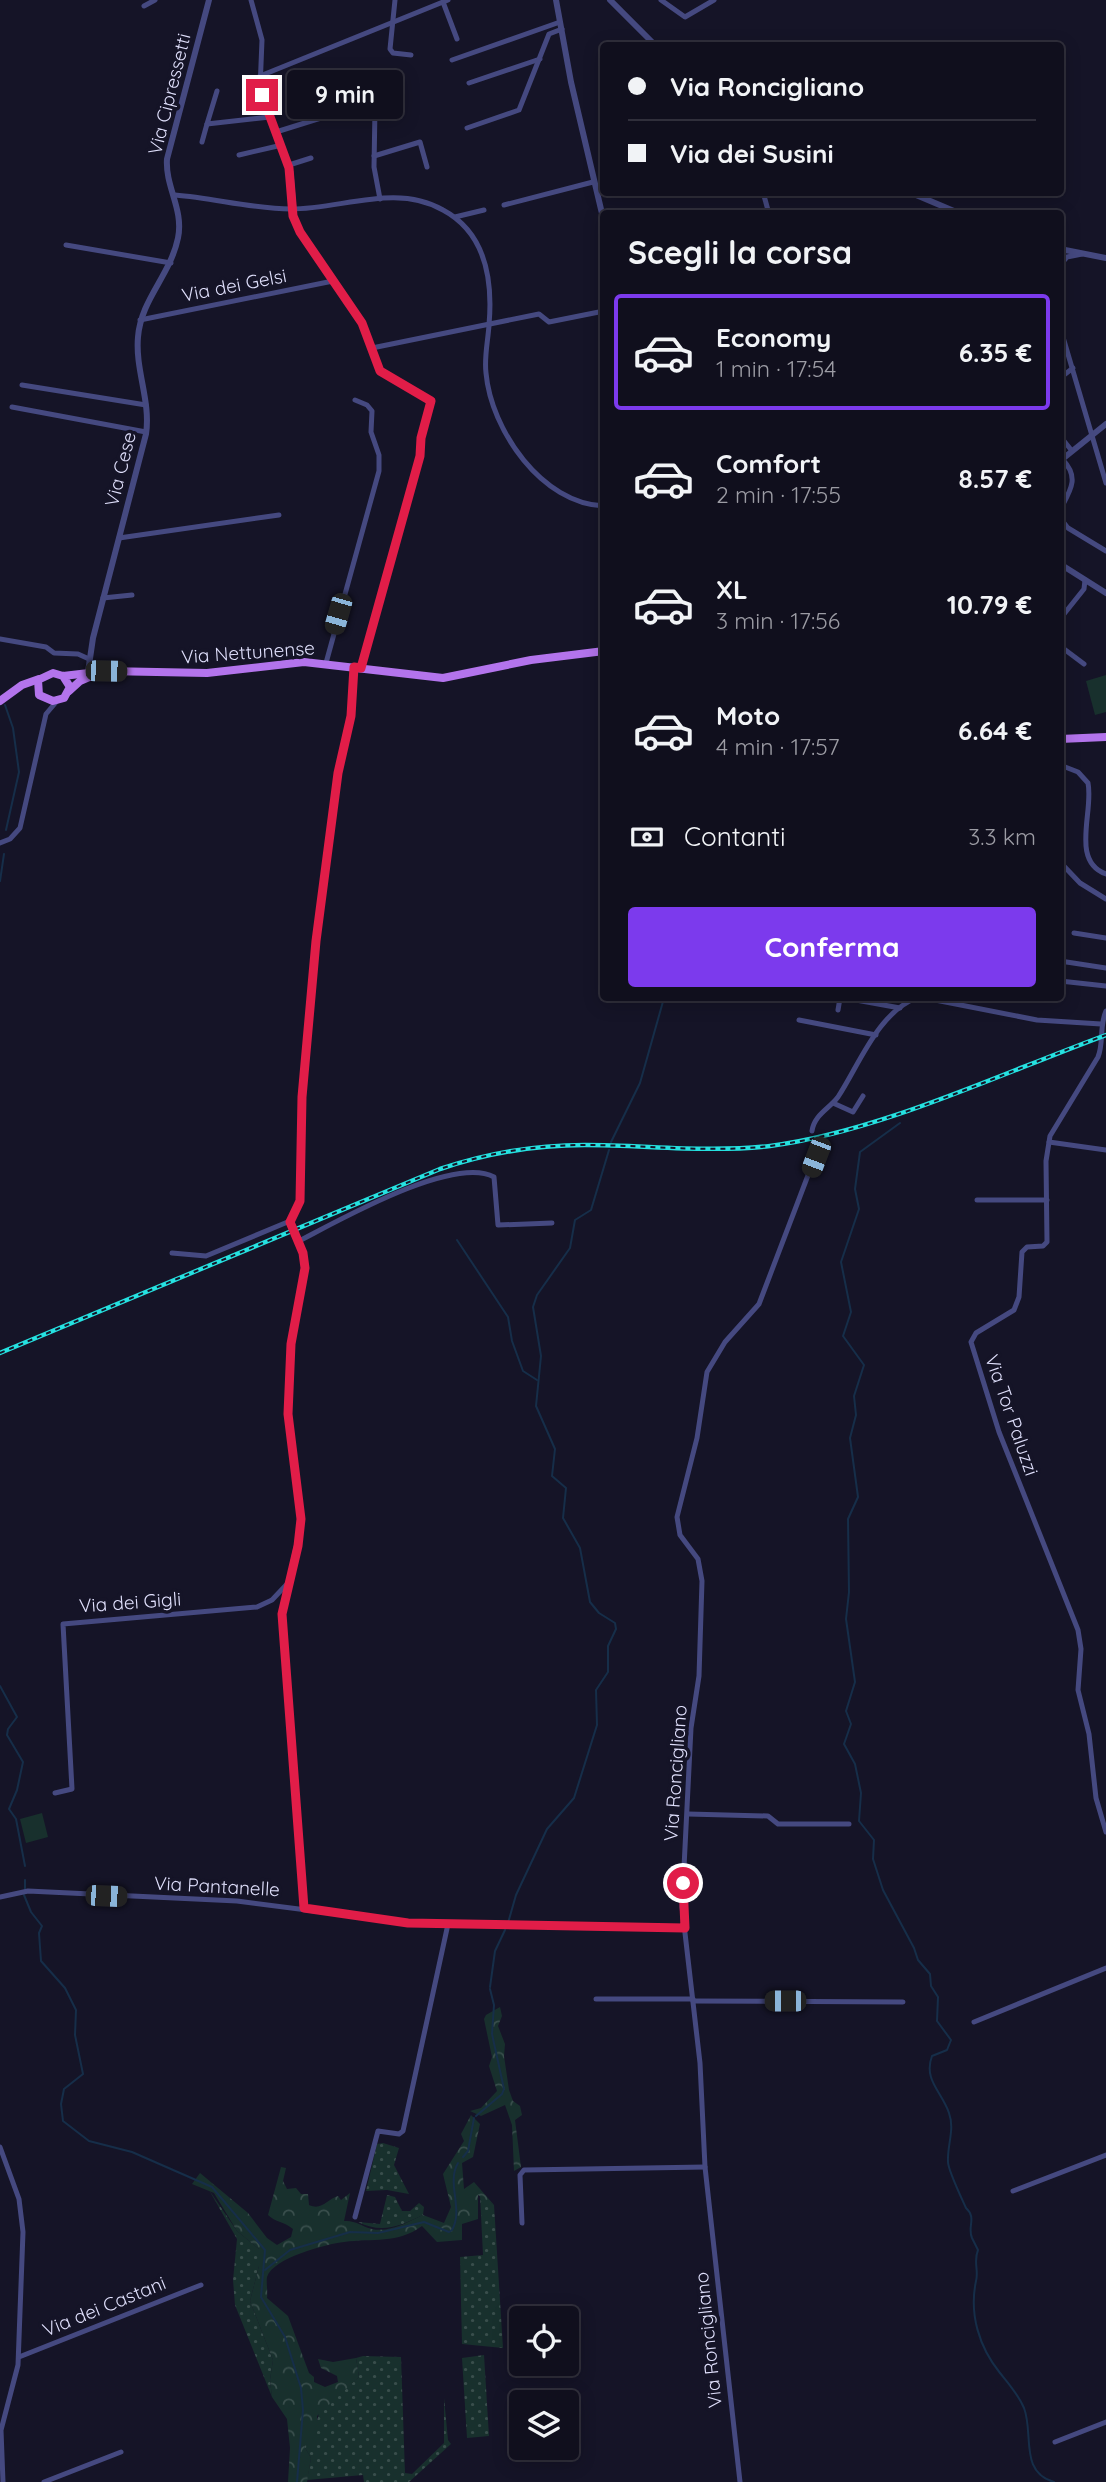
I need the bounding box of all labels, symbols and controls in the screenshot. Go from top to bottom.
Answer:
street label: Via Cipressetti [142,31,196,157]
callout: 9 min [286,70,402,119]
text: Via Roncigliano [670,70,864,103]
route end [246,79,278,111]
text: 9 min [315,80,375,109]
text: Via dei Susini [670,137,834,170]
text: Scegli la corsa [628,232,852,272]
street label: Via dei Gelsi [180,263,288,307]
icon: car [632,321,695,384]
text: Economy [716,321,831,354]
text: 6.35 € [959,336,1032,369]
text: 1 min · 17:54 [716,354,836,383]
street label: Via Cese [99,429,141,509]
icon: car [632,447,695,510]
text: Comfort [716,447,821,480]
text: 8.57 € [958,462,1032,495]
text: 2 min · 17:55 [716,480,841,509]
icon: car [632,573,695,636]
text: XL [716,573,748,606]
text: 10.79 € [947,588,1032,621]
car [323,591,354,637]
text: 3 min · 17:56 [716,606,840,635]
street label: Via Nettunense [180,635,316,669]
car [85,660,128,682]
icon: car [632,699,695,762]
text: Moto [716,699,780,732]
text: 6.64 € [958,714,1032,747]
text: 4 min · 17:57 [716,732,840,761]
icon: cash [628,818,666,856]
text: Contanti [684,820,786,853]
text: 3.3 km [968,822,1036,851]
button: Conferma [628,907,1036,987]
car [799,1134,834,1180]
street label: Via Tor Paluzzi [980,1351,1044,1479]
street label: Via dei Gigli [78,1586,182,1618]
street label: Via Roncigliano [658,1704,692,1842]
route start [667,1867,699,1899]
street label: Via Pantanelle [153,1871,281,1901]
car [85,1885,128,1907]
car [765,1991,807,2012]
street label: Via dei Castani [39,2270,169,2342]
street label: Via Roncigliano [689,2271,727,2409]
map controls [509,2306,579,2460]
button: locate [509,2306,579,2376]
button: layers [509,2390,579,2460]

